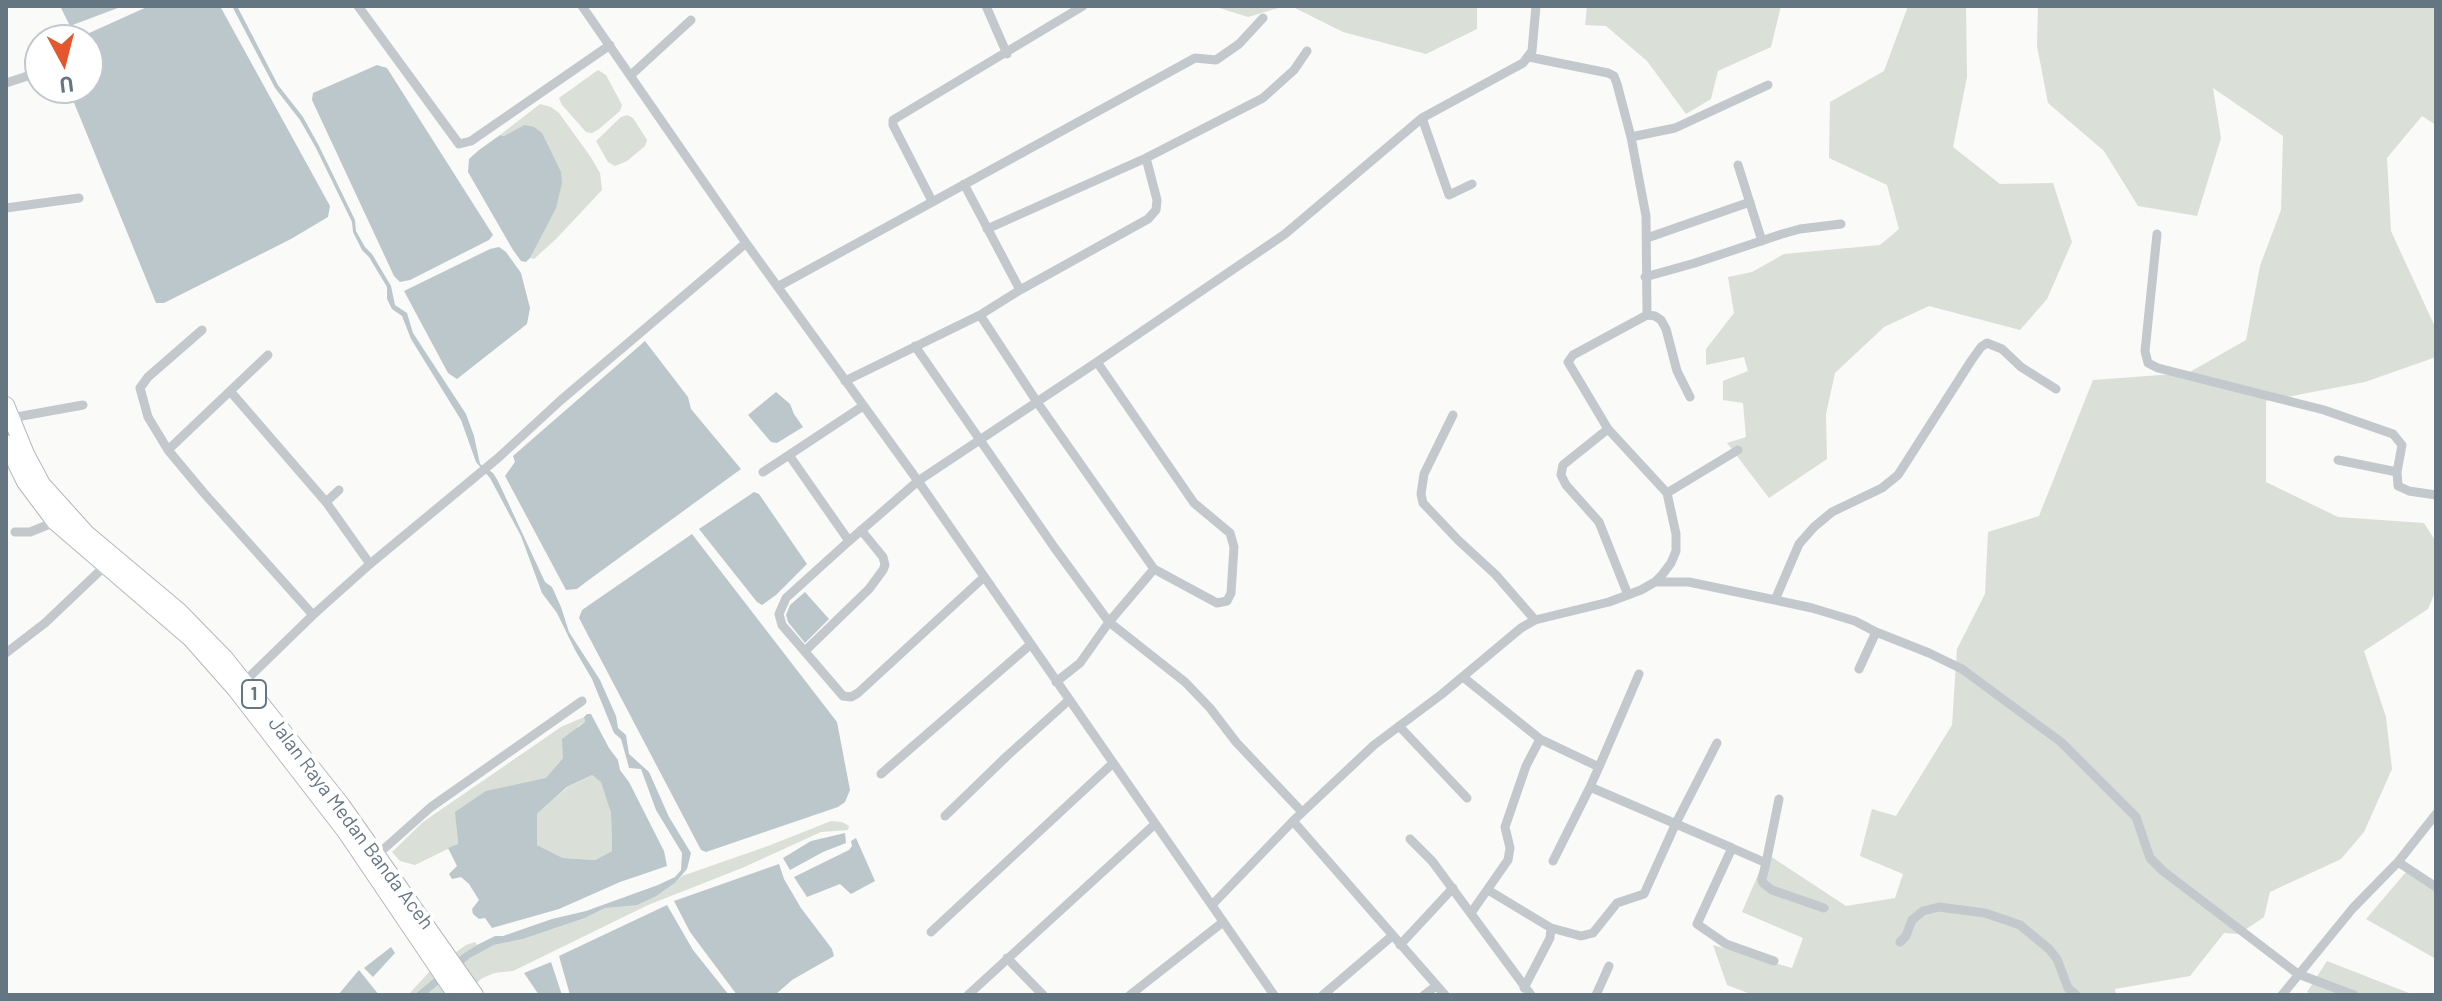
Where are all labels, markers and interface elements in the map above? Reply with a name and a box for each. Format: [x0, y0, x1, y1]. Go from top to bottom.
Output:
north arrow [24, 24, 104, 104]
text: U [58, 72, 75, 100]
road number: 1 [242, 680, 266, 708]
street label: Jalan Raya Medan Banda Aceh [263, 712, 439, 934]

